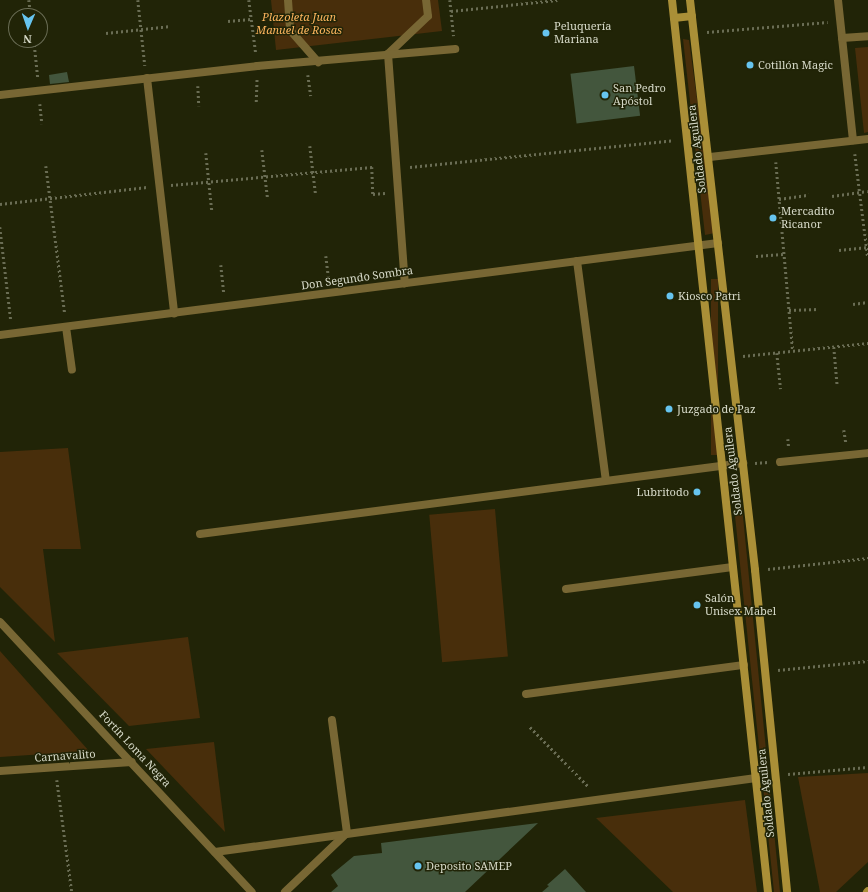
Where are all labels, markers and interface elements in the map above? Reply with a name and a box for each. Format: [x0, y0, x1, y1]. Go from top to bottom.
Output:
north arrow [8, 8, 48, 48]
park label: Plazoleta Juan Manuel de Rosas [256, 11, 342, 37]
place label: Peluquería Mariana [554, 20, 611, 46]
marker: Peluquería Mariana [541, 28, 551, 38]
text: N [23, 32, 32, 47]
place label: Cotillón Magic [758, 58, 833, 72]
marker: Cotillón Magic [745, 60, 755, 70]
place label: San Pedro Apóstol [613, 82, 666, 108]
marker: San Pedro Apóstol [600, 90, 610, 100]
street label: Soldado Aguilera [685, 104, 709, 194]
place label: Mercadito Ricanor [781, 205, 834, 231]
marker: Mercadito Ricanor [768, 213, 778, 223]
street label: Don Segundo Sombra [300, 264, 414, 292]
place label: Kiosco Patri [678, 289, 741, 303]
marker: Kiosco Patri [665, 291, 675, 301]
place label: Juzgado de Paz [677, 402, 756, 416]
marker: Juzgado de Paz [664, 404, 674, 414]
street label: Soldado Aguilera [721, 426, 745, 516]
place label: Lubritodo [636, 485, 689, 499]
marker: Lubritodo [692, 487, 702, 497]
place label: Salón Unisex Mabel [705, 592, 776, 618]
marker: Salón Unisex Mabel [692, 600, 702, 610]
street label: Fortín Loma Negra [96, 708, 174, 790]
street label: Carnavalito [34, 747, 96, 765]
street label: Soldado Aguilera [755, 748, 777, 838]
place label: Deposito SAMEP [426, 859, 512, 873]
marker: Deposito SAMEP [413, 861, 423, 871]

